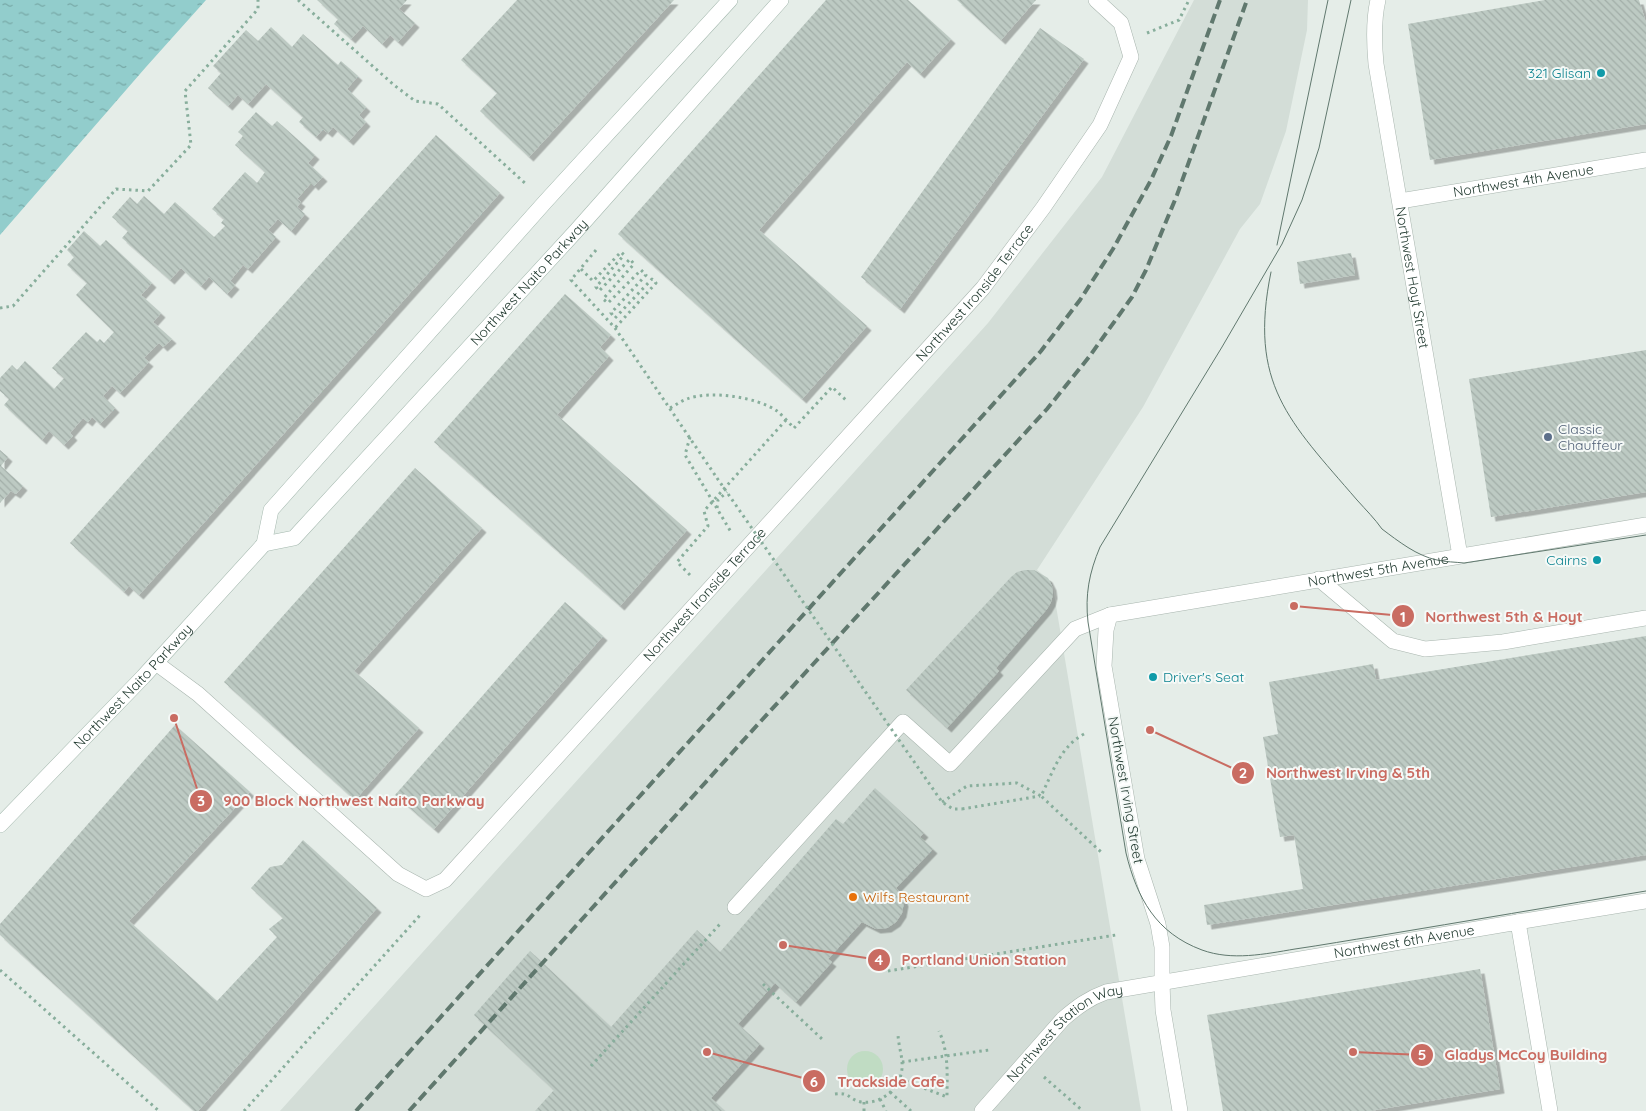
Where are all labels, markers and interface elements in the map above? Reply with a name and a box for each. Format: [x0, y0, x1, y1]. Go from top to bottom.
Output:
place label: 321 Glisan [1528, 64, 1591, 82]
marker: 321 Glisan [1595, 67, 1607, 79]
street label: Northwest 4th Avenue [1452, 160, 1595, 201]
street label: Northwest Hoyt Street [1391, 205, 1433, 350]
street label: Northwest Naito Parkway [466, 215, 592, 349]
street label: Northwest Ironside Terrace [912, 220, 1037, 365]
place label: Classic Chauffeur [1558, 420, 1623, 454]
marker: Classic Chauffeur [1542, 431, 1554, 443]
street label: Northwest Ironside Terrace [639, 524, 770, 665]
street label: Northwest 5th Avenue [1306, 549, 1450, 591]
place label: Cairns [1546, 551, 1587, 569]
marker: Cairns [1591, 554, 1603, 566]
callout: Northwest 5th & Hoyt [1390, 601, 1593, 631]
text: 1 [1400, 607, 1406, 626]
text: Northwest 5th & Hoyt [1425, 607, 1583, 626]
street label: Northwest Naito Parkway [69, 620, 196, 753]
place label: Driver's Seat [1163, 668, 1244, 686]
marker: Driver's Seat [1147, 671, 1159, 683]
street label: Northwest Irving Street [1104, 715, 1148, 865]
callout: Northwest Irving & 5th [1231, 758, 1440, 788]
text: 2 [1239, 763, 1247, 782]
text: Northwest Irving & 5th [1266, 763, 1430, 782]
callout: 900 Block Northwest Naito Parkway [189, 786, 495, 816]
text: 3 [197, 791, 205, 810]
text: 900 Block Northwest Naito Parkway [223, 791, 485, 810]
place label: Wilfs Restaurant [863, 888, 970, 906]
marker: Wilfs Restaurant [847, 891, 859, 903]
street label: Northwest 6th Avenue [1332, 921, 1476, 962]
callout: Portland Union Station [866, 945, 1076, 975]
text: 4 [875, 950, 884, 969]
text: Portland Union Station [902, 950, 1066, 969]
street label: Northwest Station Way [1003, 980, 1124, 1086]
callout: Gladys McCoy Building [1409, 1040, 1617, 1070]
text: 5 [1418, 1045, 1426, 1064]
text: Gladys McCoy Building [1445, 1045, 1607, 1064]
callout: Trackside Cafe [802, 1066, 954, 1096]
text: 6 [810, 1072, 818, 1091]
text: Trackside Cafe [837, 1072, 945, 1091]

